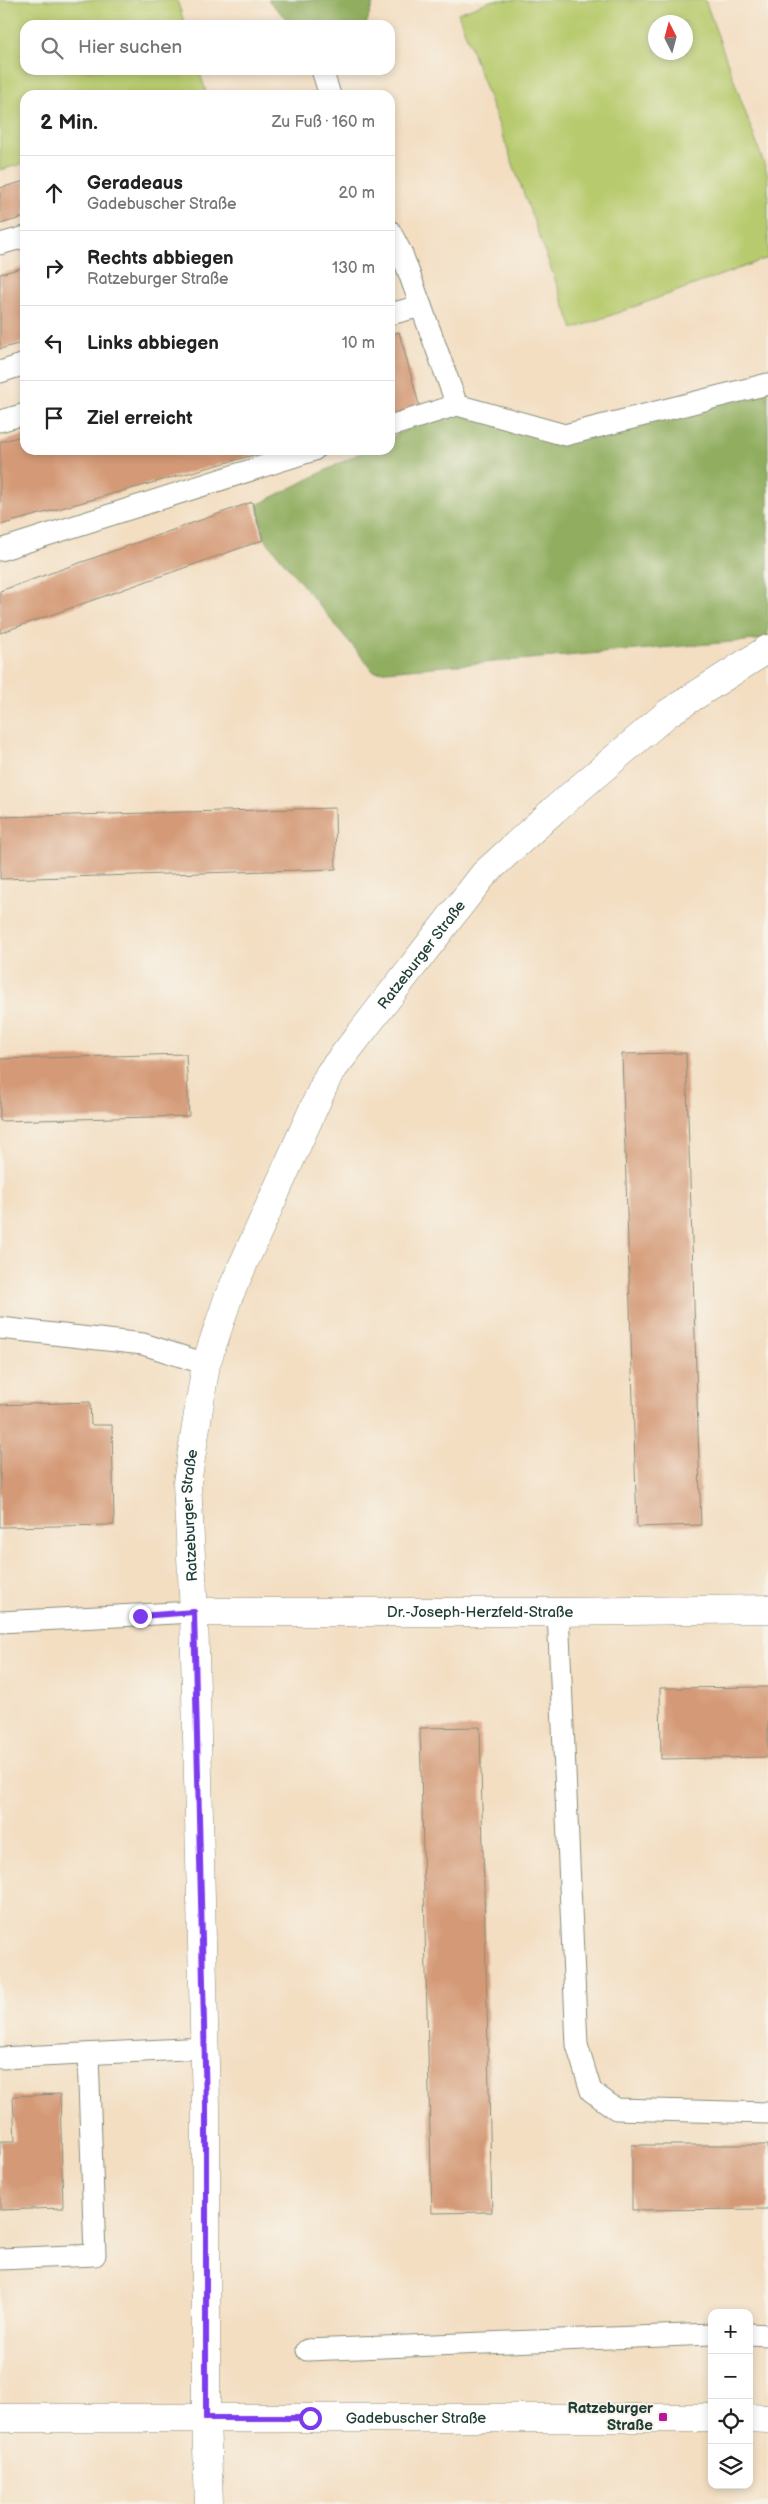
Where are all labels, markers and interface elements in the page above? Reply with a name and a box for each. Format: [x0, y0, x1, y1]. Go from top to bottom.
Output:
north arrow [648, 15, 693, 60]
search box [20, 20, 395, 75]
icon: search [38, 34, 66, 62]
text: Hier suchen [78, 36, 182, 59]
text: 2 Min. [40, 110, 98, 135]
text: Zu Fuß · 160 m [272, 113, 375, 132]
text: Geradeaus [87, 172, 183, 195]
icon: ahead [40, 179, 68, 207]
text: 20 m [339, 184, 375, 203]
text: Gadebuscher Straße [87, 195, 237, 214]
text: Rechts abbiegen [87, 247, 234, 270]
icon: right [40, 254, 68, 282]
text: 130 m [332, 259, 375, 278]
text: Ratzeburger Straße [87, 270, 229, 289]
icon: left [40, 329, 68, 357]
text: Links abbiegen [87, 332, 219, 355]
text: 10 m [342, 334, 375, 353]
icon: arrive [40, 404, 68, 432]
text: Ziel erreicht [87, 407, 193, 430]
street label: Ratzeburger Straße [373, 896, 470, 1013]
street label: Ratzeburger Straße [177, 1448, 202, 1582]
street label: Dr.-Joseph-Herzfeld-Straße [387, 1602, 573, 1622]
route end [129, 1605, 152, 1628]
map controls [708, 2309, 753, 2489]
button: + [708, 2309, 753, 2354]
button: − [708, 2354, 753, 2399]
place label: Ratzeburger Straße [567, 2399, 654, 2435]
button: locate [708, 2399, 753, 2444]
route start [299, 2407, 322, 2430]
street label: Gadebuscher Straße [346, 2409, 486, 2428]
marker: Ratzeburger Straße [657, 2411, 669, 2423]
button: layers [708, 2444, 753, 2489]

